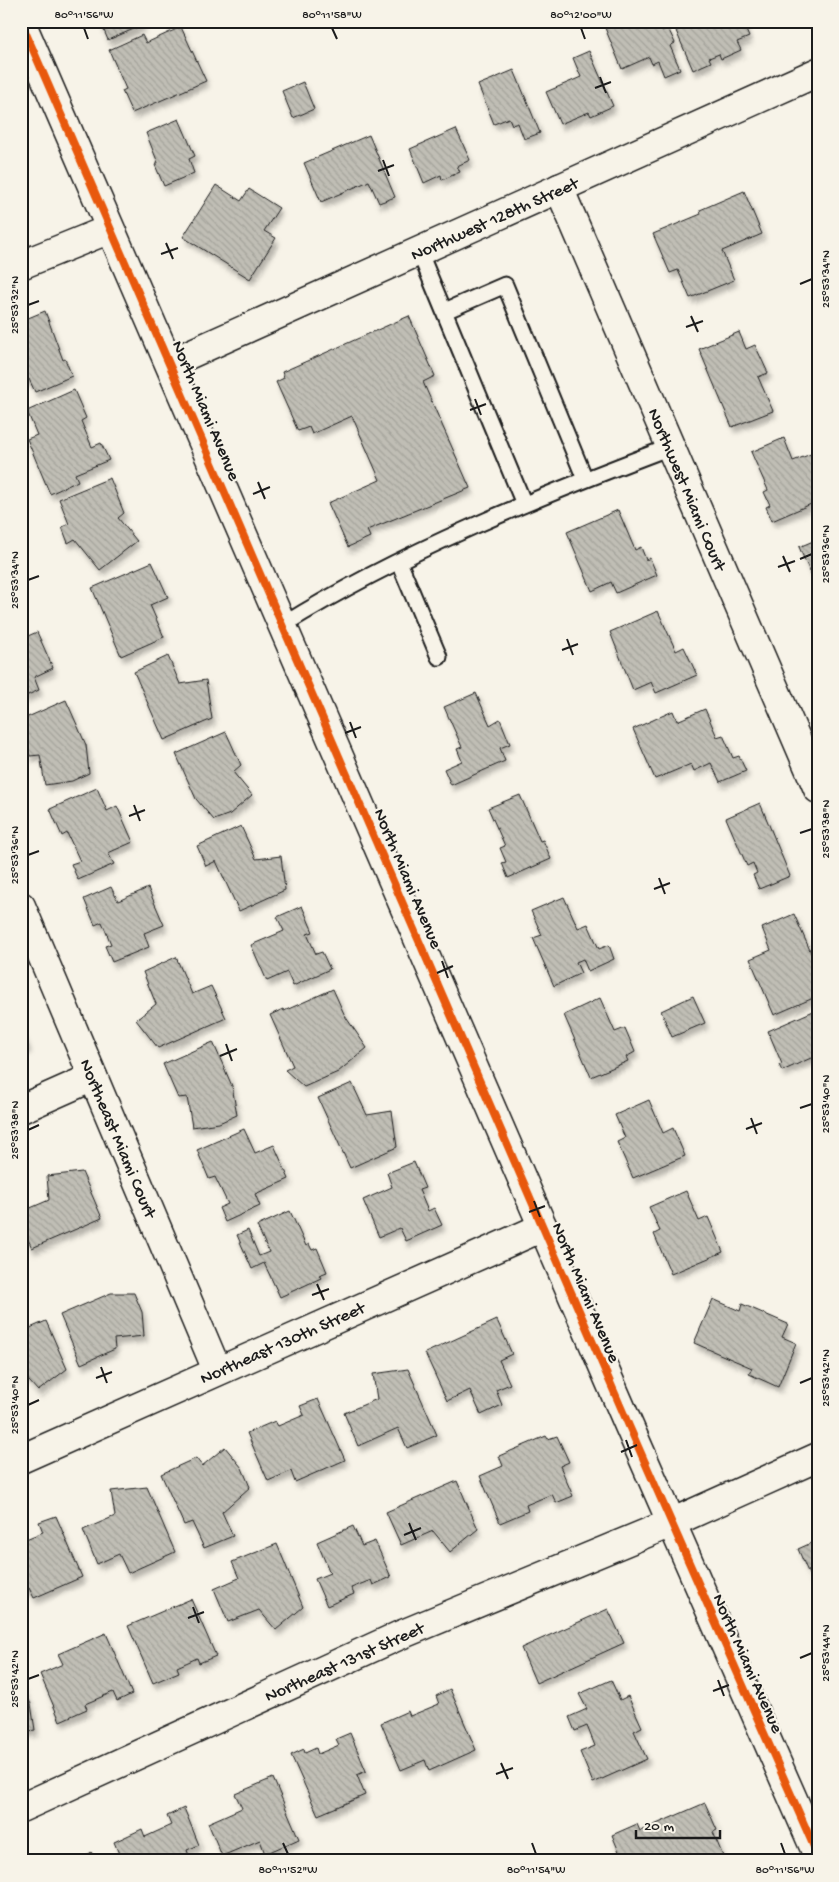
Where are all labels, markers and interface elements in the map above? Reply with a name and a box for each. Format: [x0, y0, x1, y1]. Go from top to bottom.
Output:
text: 80°11'56"W [54, 9, 114, 23]
text: 80°11'58"W [302, 9, 362, 23]
text: 80°12'00"W [550, 9, 612, 23]
street label: Northwest 128th Street [408, 173, 584, 267]
text: 25°53'34"N [820, 250, 834, 308]
text: 25°53'32"N [9, 276, 23, 334]
street label: North Miami Avenue [166, 338, 244, 485]
street label: Northwest Miami Court [642, 406, 730, 576]
text: 25°53'36"N [820, 525, 834, 583]
text: 25°53'34"N [9, 551, 23, 609]
text: 25°53'38"N [820, 799, 834, 858]
street label: North Miami Avenue [368, 806, 446, 953]
text: 25°53'36"N [9, 826, 23, 884]
street label: Northeast Miami Court [74, 1056, 160, 1223]
text: 25°53'40"N [820, 1075, 834, 1133]
text: 25°53'38"N [9, 1100, 23, 1159]
street label: North Miami Avenue [546, 1220, 624, 1367]
street label: Northeast 130th Street [197, 1298, 370, 1390]
text: 25°53'42"N [820, 1349, 834, 1407]
text: 25°53'40"N [9, 1376, 23, 1434]
street label: North Miami Avenue [707, 1591, 787, 1738]
street label: Northeast 131st Street [262, 1618, 429, 1708]
text: 25°53'44"N [820, 1624, 834, 1682]
text: 25°53'42"N [9, 1650, 23, 1708]
scale bar [636, 1807, 720, 1839]
text: 20 m [644, 1818, 674, 1836]
text: 80°11'52"W [259, 1864, 317, 1878]
text: 80°11'54"W [507, 1864, 565, 1878]
text: 80°11'56"W [755, 1864, 815, 1878]

